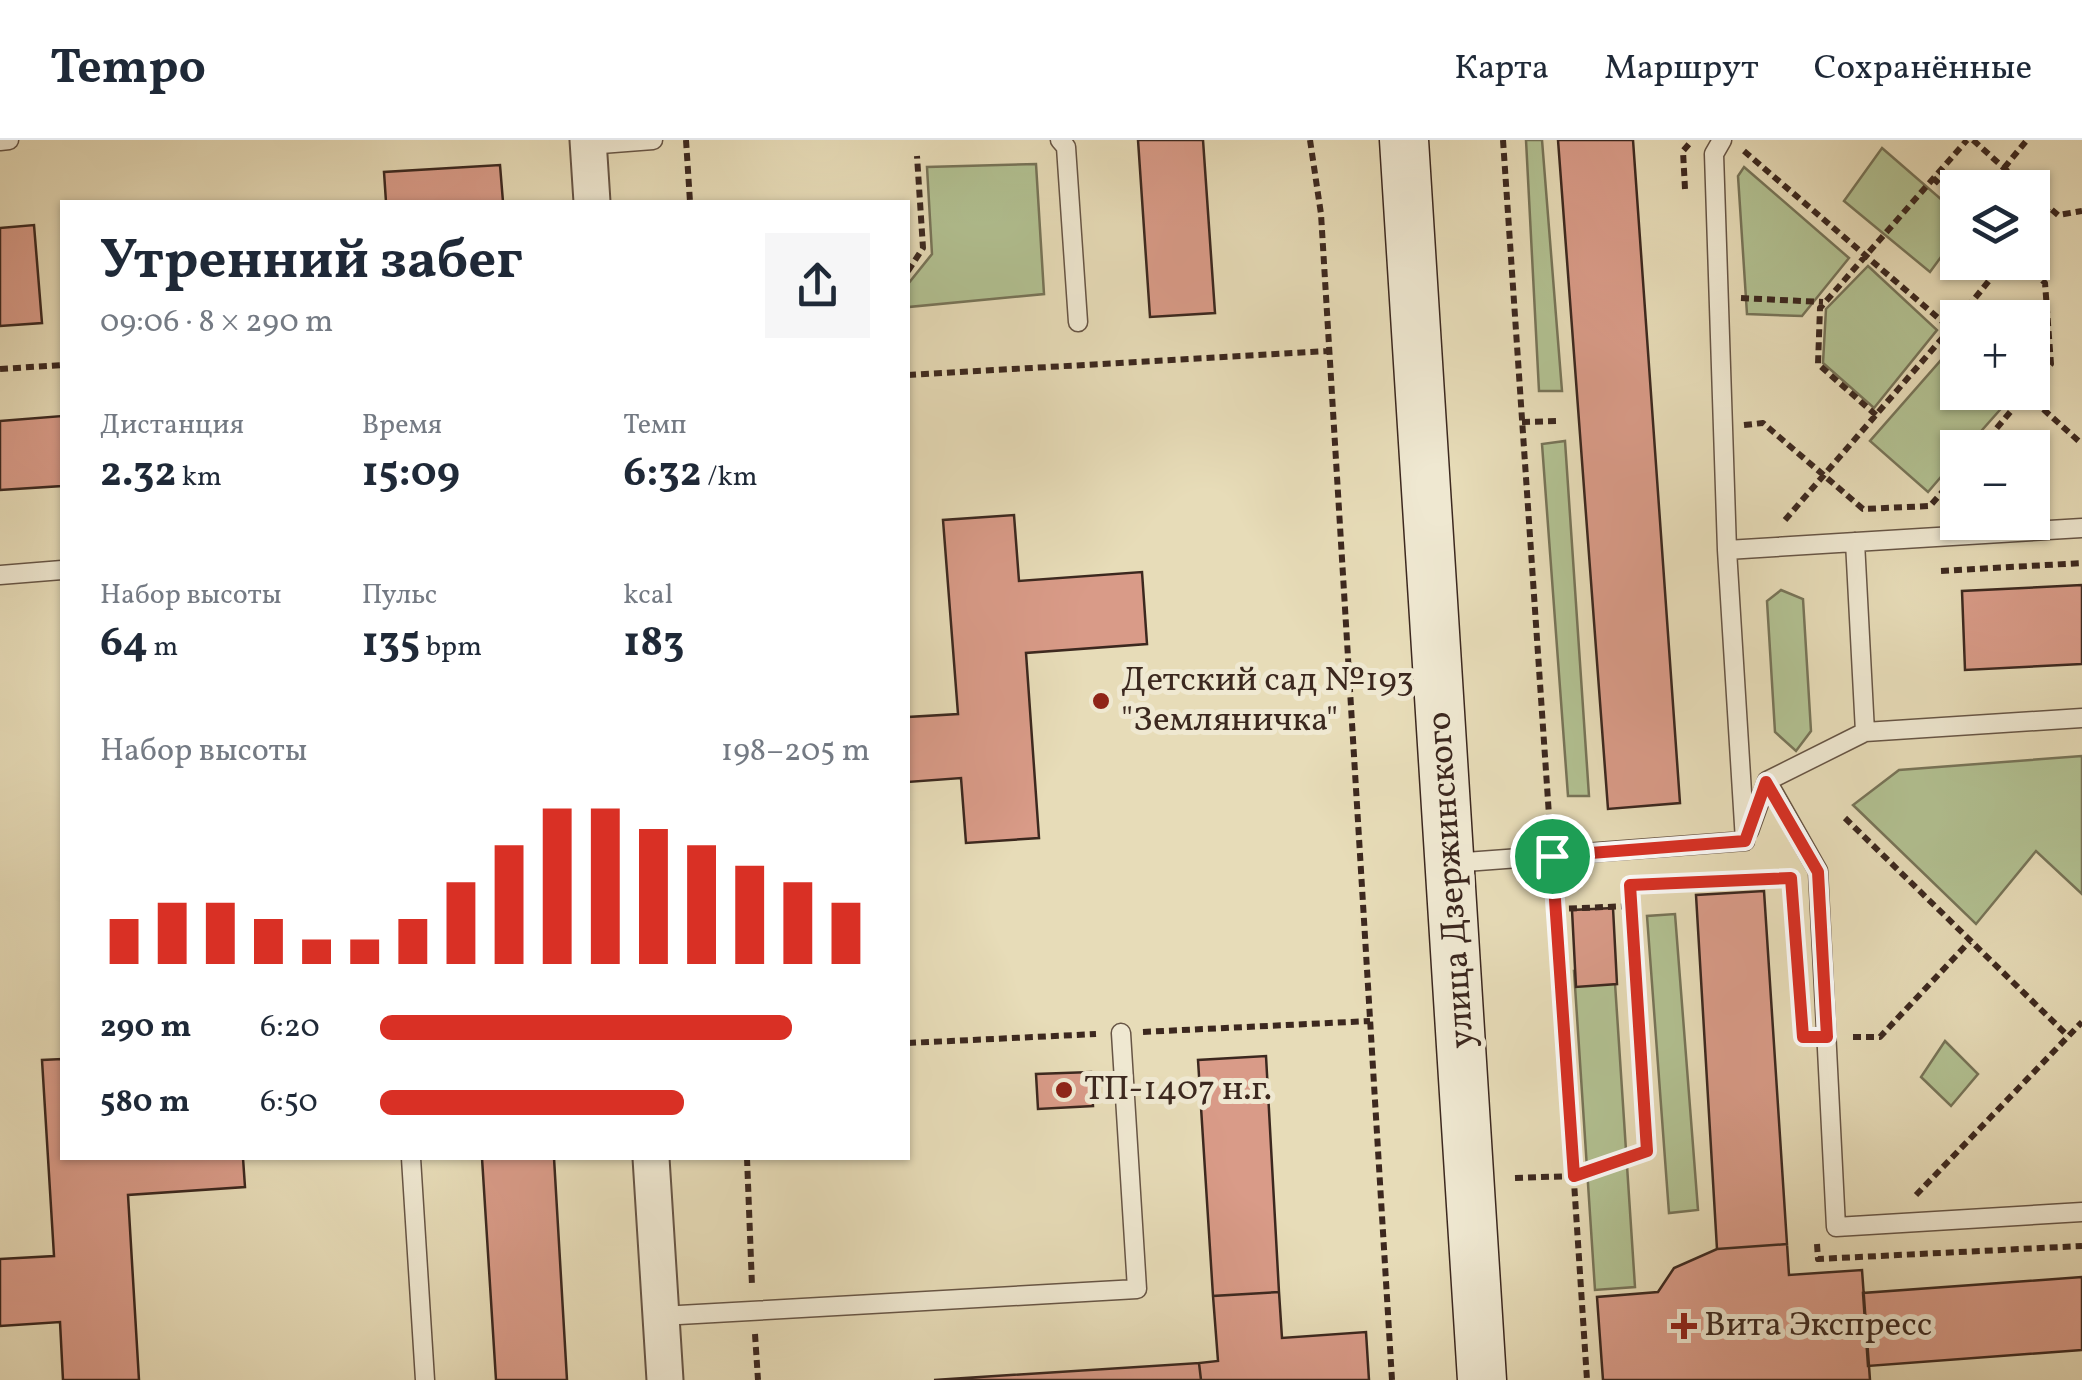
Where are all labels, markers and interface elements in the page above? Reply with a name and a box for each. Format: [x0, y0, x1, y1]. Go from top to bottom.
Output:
text: Tempo [50, 36, 206, 103]
text: Карта [1454, 45, 1549, 93]
text: Маршрут [1604, 45, 1759, 93]
text: Сохранённые [1814, 45, 2032, 93]
map controls [1940, 170, 2050, 540]
button: layers [1940, 170, 2050, 280]
text: Утренний забег [100, 225, 523, 301]
button: share [765, 233, 870, 338]
button: + [1940, 300, 2050, 410]
text: 09:06 · 8 × 290 m [100, 301, 333, 345]
text: Дистанция [100, 406, 244, 445]
text: Время [362, 406, 442, 445]
text: Темп [623, 406, 687, 445]
button: − [1940, 430, 2050, 540]
text: 2.32 [100, 445, 176, 504]
text: 15:09 [362, 445, 460, 504]
text: 6:32 [623, 445, 702, 504]
text: km [176, 458, 222, 497]
text: /km [702, 458, 757, 497]
text: Набор высоты [100, 576, 281, 615]
text: Пульс [362, 576, 437, 615]
text: kcal [623, 576, 673, 615]
text: 64 [100, 615, 148, 674]
text: 135 [362, 615, 420, 674]
text: 183 [623, 615, 685, 674]
text: m [148, 628, 178, 667]
text: bpm [420, 628, 482, 667]
place label: Детский сад №193 "Земляничка" [1121, 657, 1414, 745]
marker: Детский сад №193 "Земляничка" [1090, 690, 1112, 712]
street label: улица Дзержинского [1416, 710, 1488, 1050]
text: Набор высоты [100, 730, 307, 774]
text: 198–205 m [721, 730, 870, 774]
pin [1510, 814, 1595, 899]
icon: arrive [1525, 829, 1580, 884]
text: 290 m [100, 1006, 192, 1050]
text: 6:20 [260, 1006, 320, 1050]
place label: ТП-1407 н.г. [1084, 1066, 1272, 1114]
marker: ТП-1407 н.г. [1053, 1079, 1075, 1101]
text: 580 m [100, 1081, 190, 1125]
text: 6:50 [260, 1081, 318, 1125]
place label: Вита Экспресс [1704, 1302, 1932, 1350]
marker: Вита Экспресс [1673, 1315, 1695, 1337]

